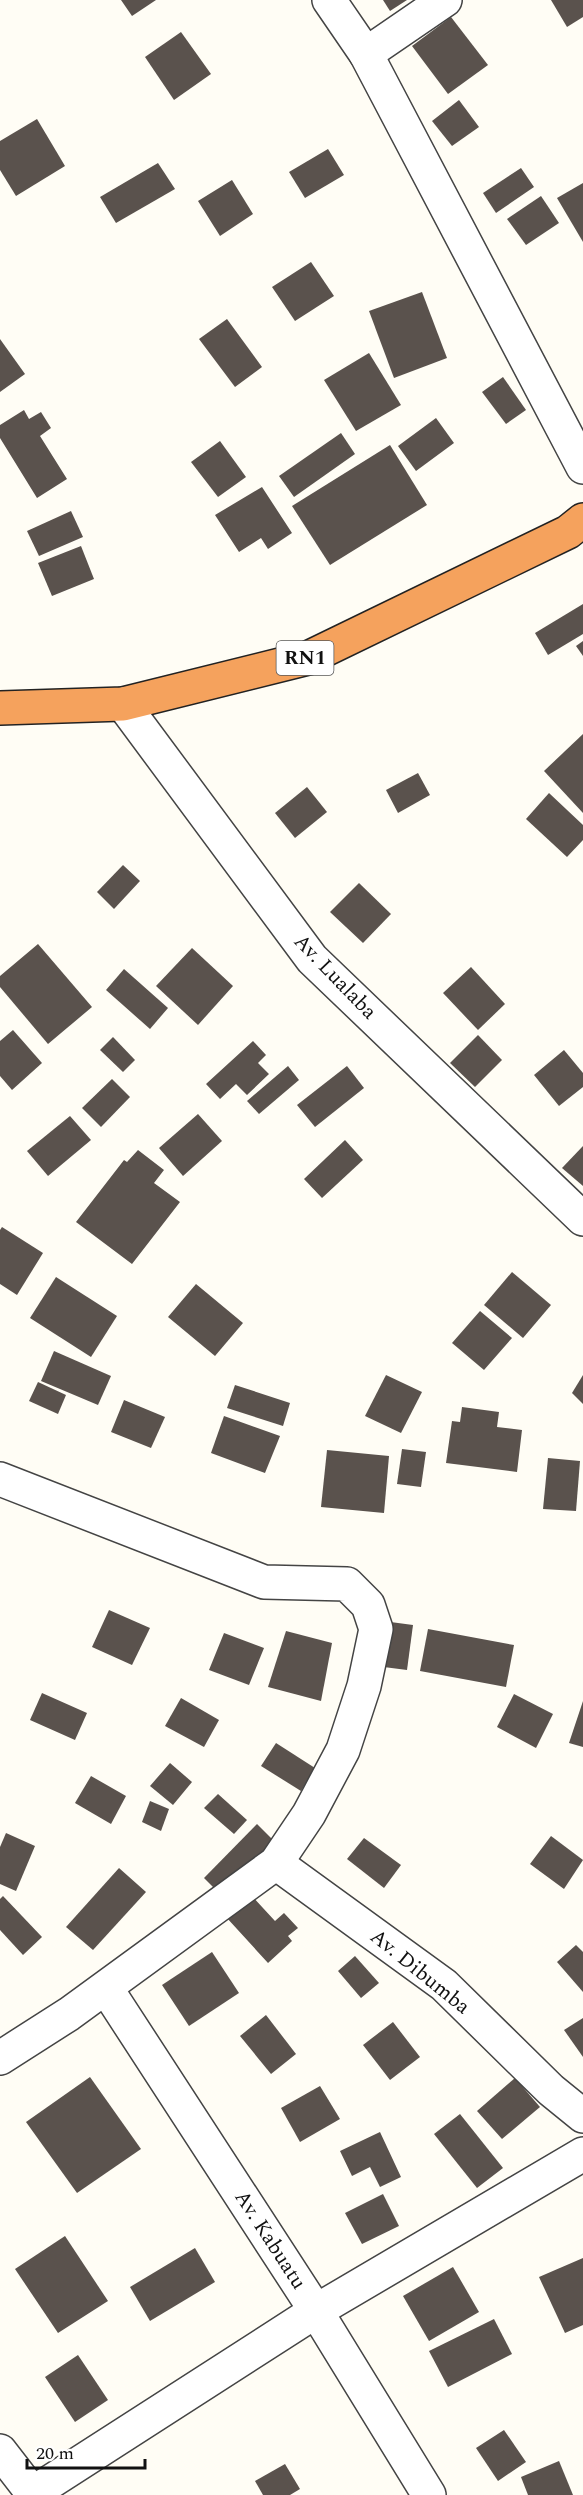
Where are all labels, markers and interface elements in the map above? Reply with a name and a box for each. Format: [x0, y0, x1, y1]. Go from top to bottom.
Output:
road number: RN1 [276, 641, 334, 675]
street label: Av. Lualaba [286, 927, 385, 1028]
street label: Av. Dibumba [363, 1921, 478, 2023]
street label: Av. Kabuatu [226, 2184, 314, 2296]
scale bar [27, 2432, 146, 2470]
text: 20 m [36, 2440, 74, 2467]

